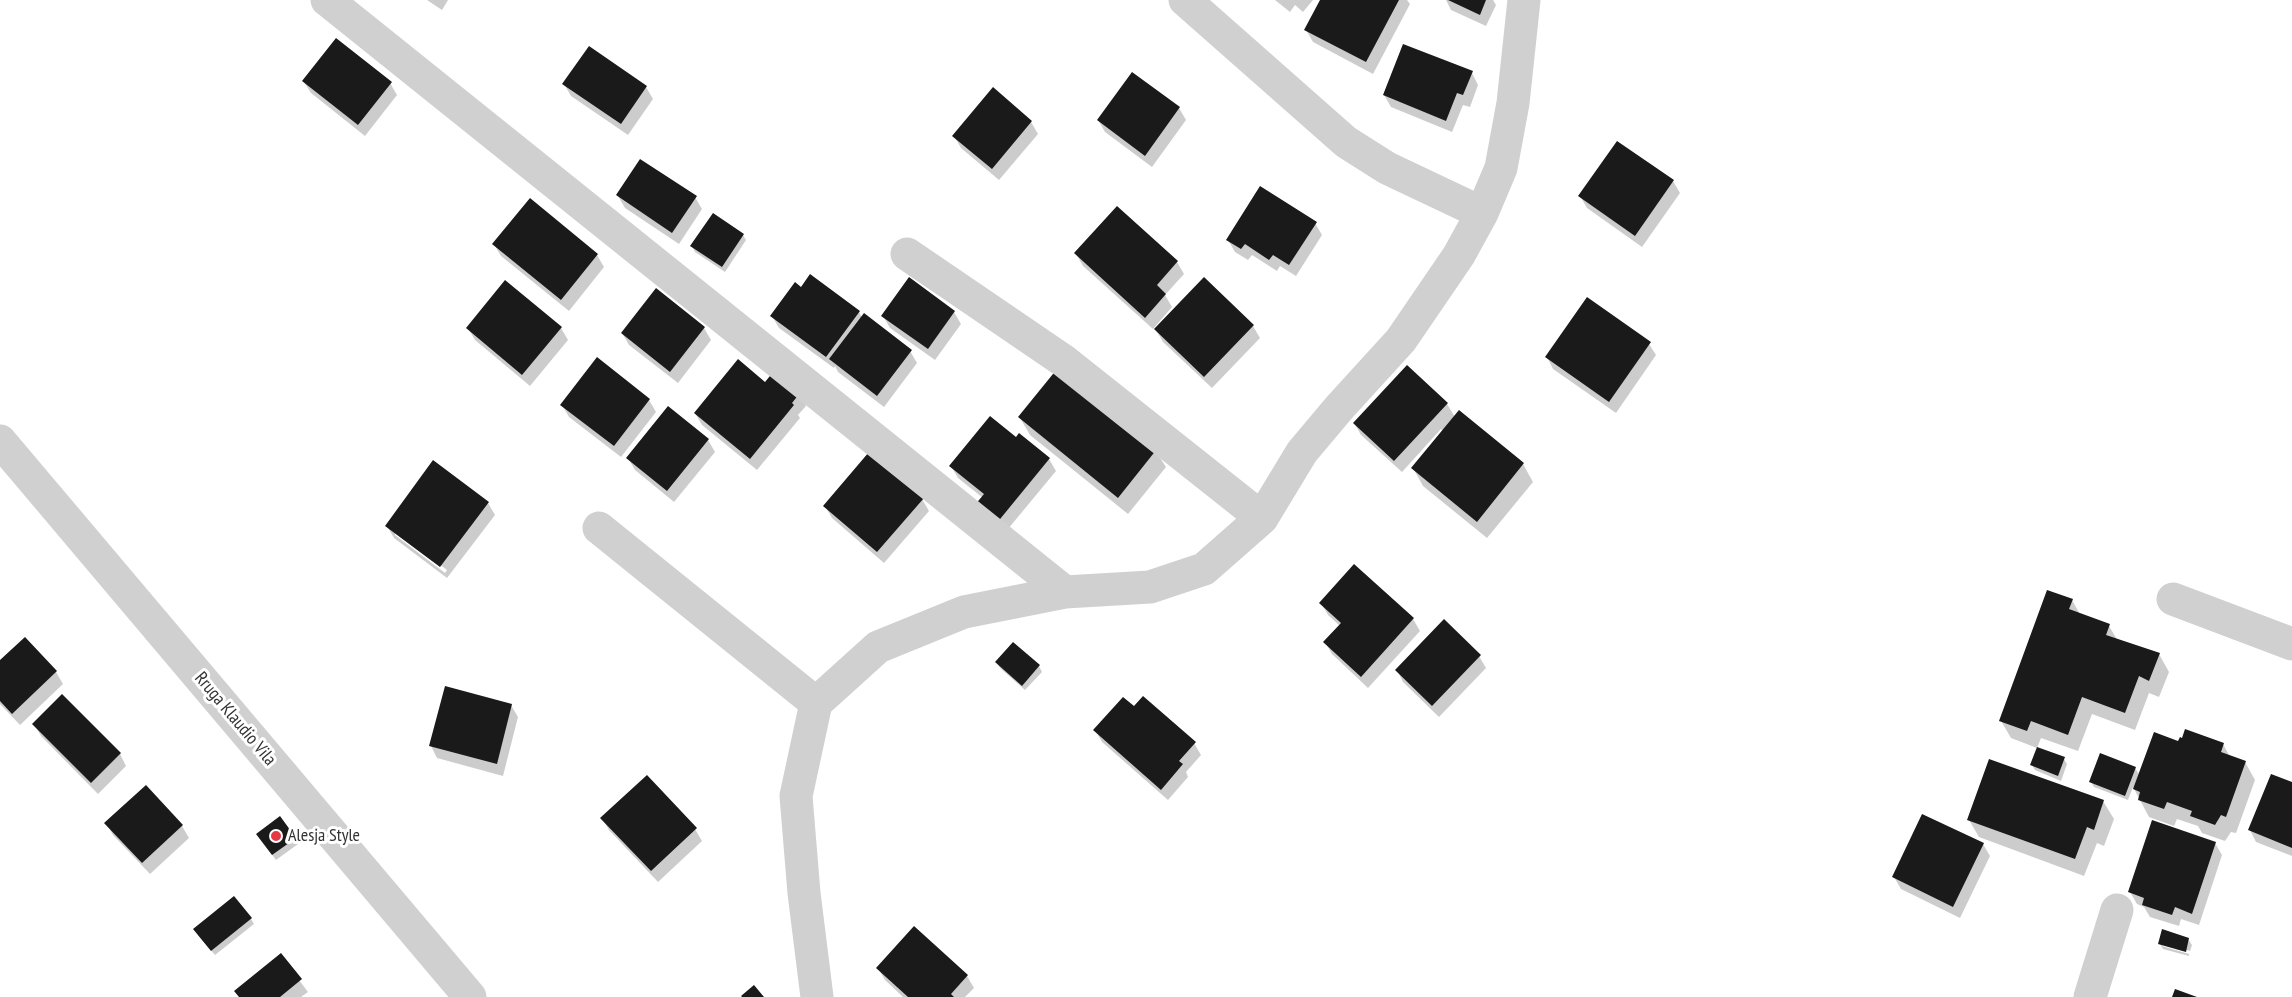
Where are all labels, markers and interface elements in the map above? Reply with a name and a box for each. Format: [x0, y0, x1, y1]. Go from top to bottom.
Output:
street label: Rruga Klaudio Vila [190, 668, 280, 770]
place label: Alesja Style [288, 825, 360, 847]
marker: Alesja Style [269, 829, 283, 843]

